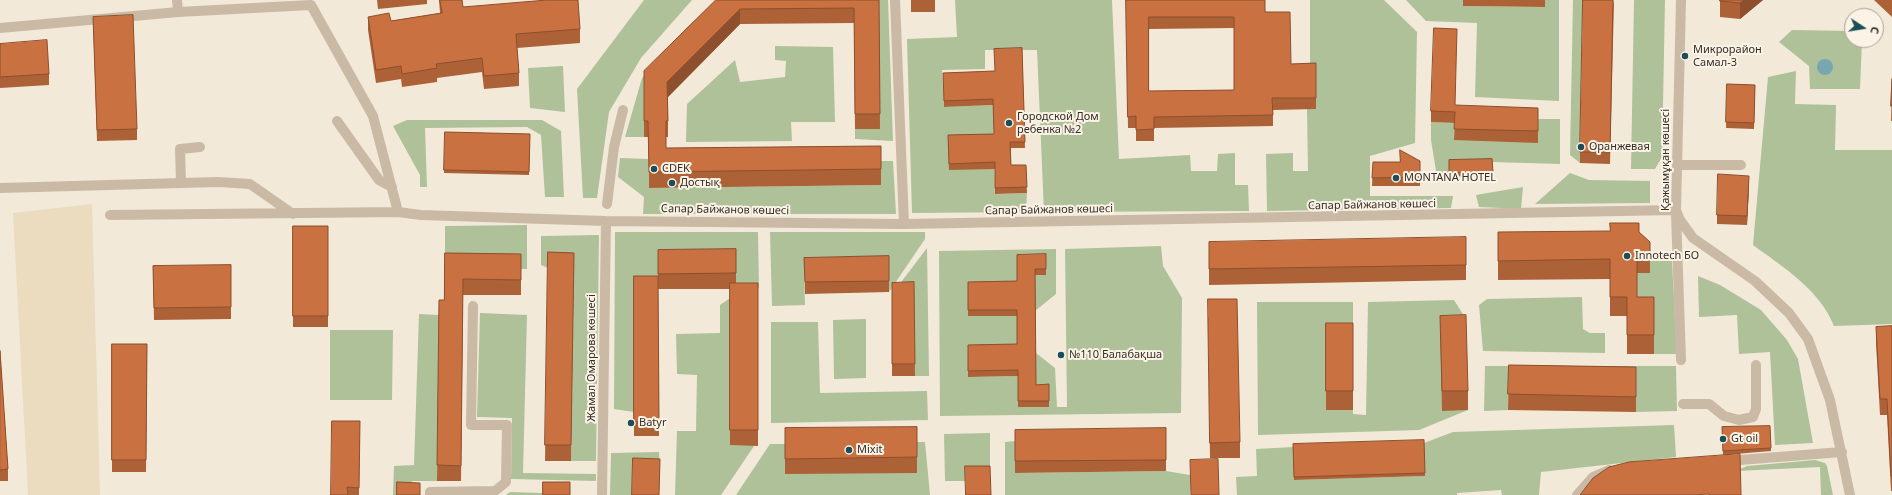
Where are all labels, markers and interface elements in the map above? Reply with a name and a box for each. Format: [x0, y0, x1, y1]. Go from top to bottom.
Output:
north arrow [1844, 8, 1884, 48]
text: С [1867, 25, 1883, 35]
place label: Микрорайон Самал-3 [1693, 43, 1762, 69]
marker: Микрорайон Самал-3 [1680, 51, 1690, 61]
street label: Қажымұқан көшесі [1659, 109, 1673, 211]
place label: Городской Дом ребенка №2 [1017, 110, 1099, 136]
marker: Городской Дом ребенка №2 [1004, 118, 1014, 128]
place label: Оранжевая [1589, 140, 1650, 154]
marker: Оранжевая [1576, 142, 1586, 152]
place label: CDEK [662, 162, 690, 176]
marker: CDEK [649, 164, 659, 174]
place label: MONTANA HOTEL [1404, 171, 1496, 185]
marker: MONTANA HOTEL [1391, 173, 1401, 183]
place label: Достық [680, 176, 720, 190]
marker: Достық [667, 178, 677, 188]
street label: Сапар Байжанов көшесі [1308, 197, 1436, 213]
street label: Сапар Байжанов көшесі [661, 202, 789, 218]
street label: Сапар Байжанов көшесі [985, 202, 1113, 218]
place label: Innotech БО [1635, 249, 1699, 263]
marker: Innotech БО [1622, 251, 1632, 261]
street label: Жамал Омарова көшесі [585, 294, 599, 422]
place label: №110 Балабақша [1069, 348, 1162, 362]
marker: №110 Балабақша [1056, 350, 1066, 360]
place label: Batyr [639, 416, 666, 430]
marker: Batyr [626, 418, 636, 428]
place label: Gt oil [1731, 432, 1758, 446]
marker: Gt oil [1718, 434, 1728, 444]
place label: Mixit [857, 443, 882, 457]
marker: Mixit [844, 445, 854, 455]

